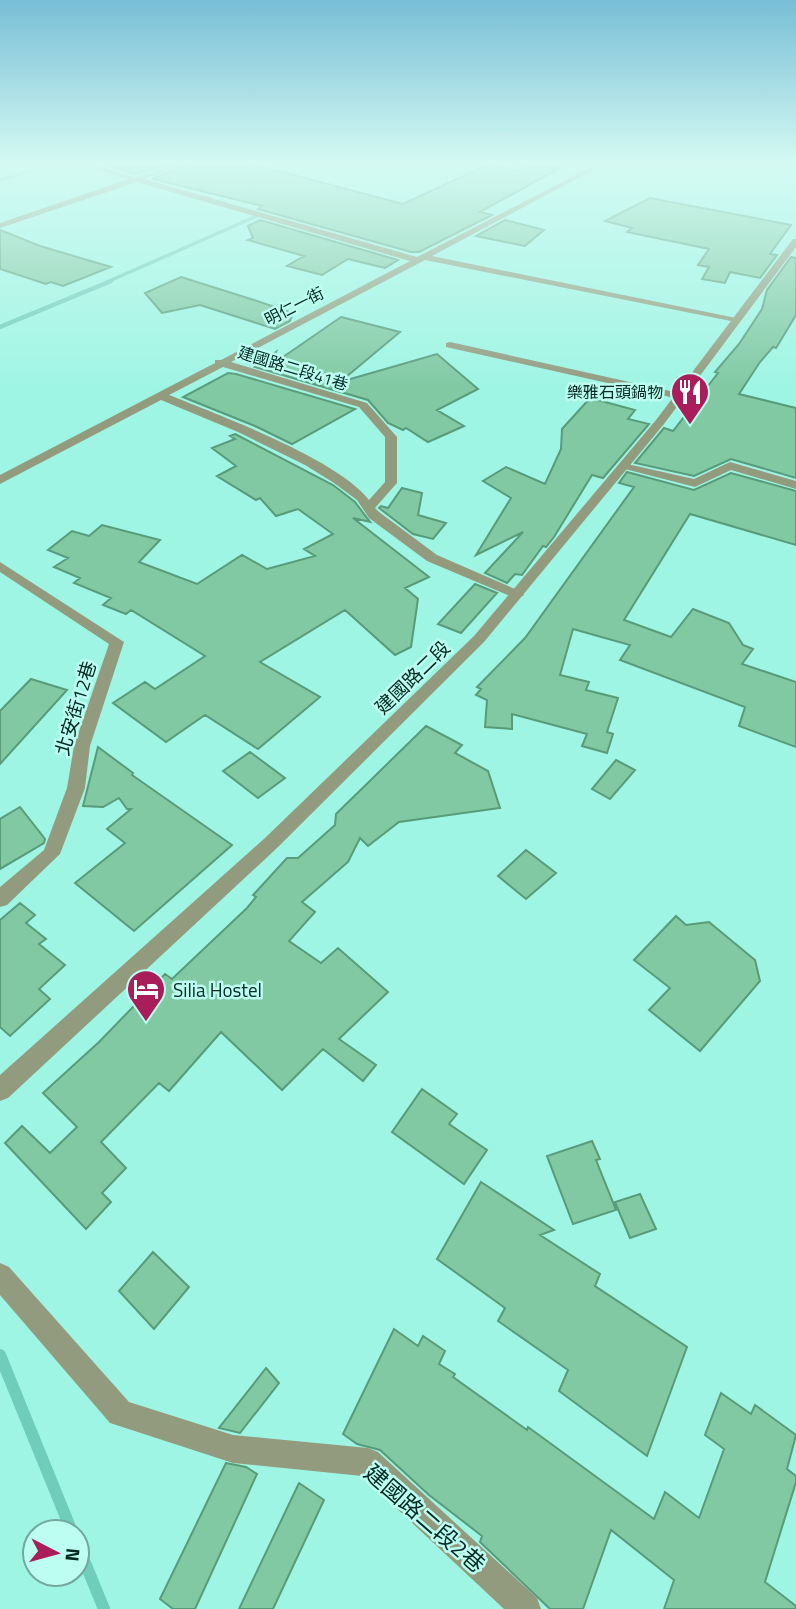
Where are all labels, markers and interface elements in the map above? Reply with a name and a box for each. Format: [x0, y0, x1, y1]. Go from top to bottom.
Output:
street label: 明仁一街 [260, 281, 328, 331]
street label: 建國路二段41巷 [235, 340, 351, 396]
restaurant icon: 樂雅石頭鍋物 [669, 371, 711, 426]
place label: 樂雅石頭鍋物 [567, 380, 663, 404]
street label: 建國路二段 [368, 634, 456, 720]
street label: 北安街12巷 [47, 657, 103, 759]
hotel icon: Silia Hostel [125, 968, 167, 1023]
place label: Silia Hostel [173, 975, 262, 1004]
street label: 建國路二段2巷 [357, 1455, 493, 1581]
north arrow [21, 1518, 91, 1588]
text: N [58, 1547, 89, 1563]

